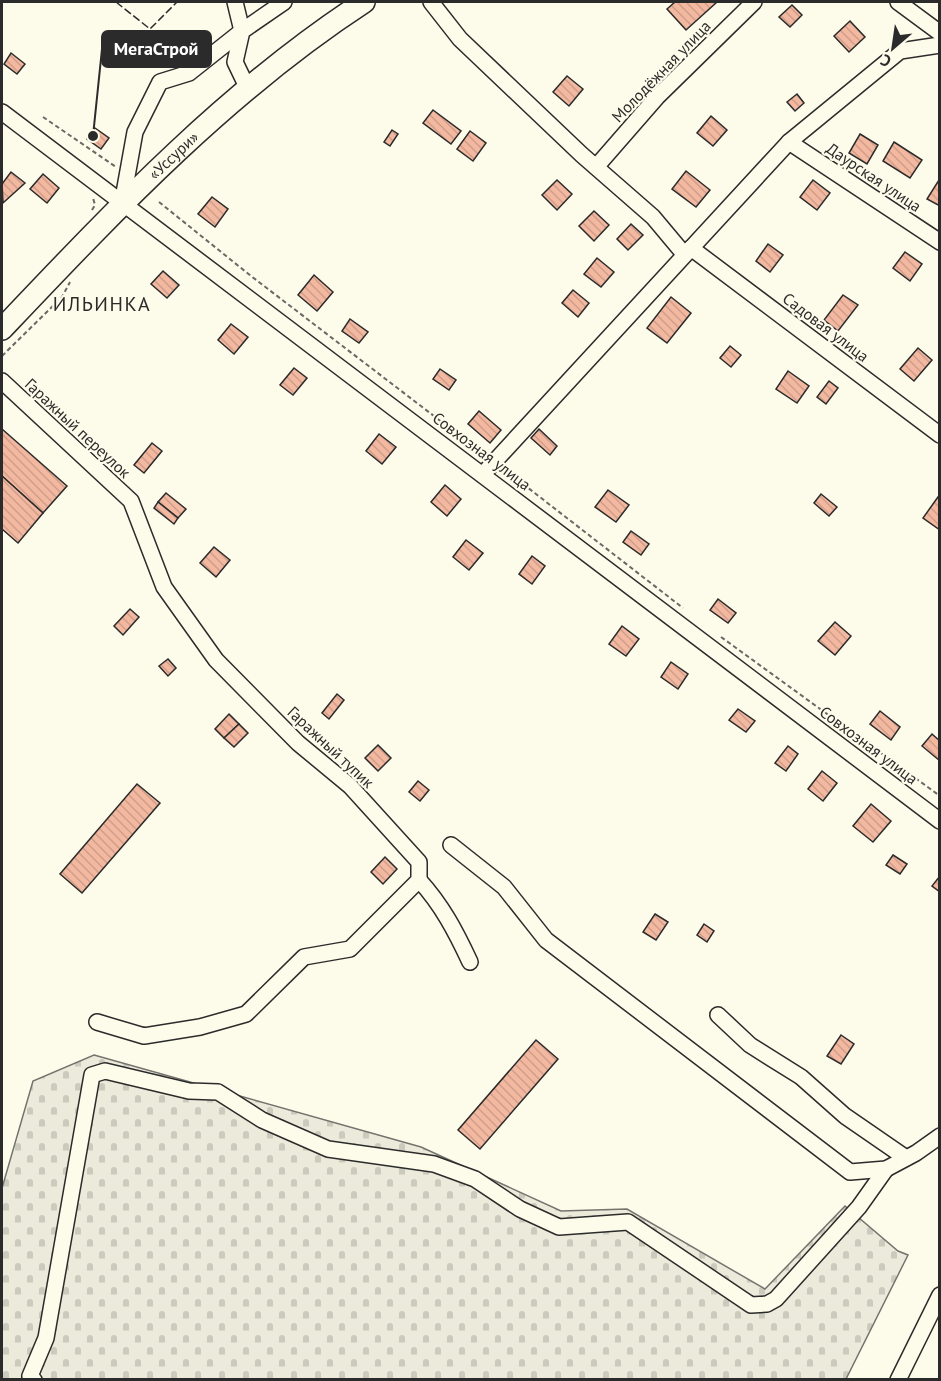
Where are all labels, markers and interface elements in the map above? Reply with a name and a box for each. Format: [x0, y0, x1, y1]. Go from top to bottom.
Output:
street label: Молодёжная улица [607, 16, 715, 126]
north arrow [863, 18, 923, 78]
callout: МегаСтрой [102, 31, 211, 67]
text: МегаСтрой [114, 37, 198, 60]
text: С [877, 50, 894, 72]
street label: «Уссури» [144, 126, 203, 184]
street label: Даурская улица [823, 138, 925, 216]
street label: Садовая улица [779, 288, 873, 366]
district label: ИЛЬИНКА [53, 291, 151, 317]
street label: Гаражный переулок [21, 374, 135, 482]
street label: Совхозная улица [429, 408, 535, 494]
street label: Гаражный тупик [284, 702, 379, 792]
street label: Совхозная улица [816, 702, 922, 788]

